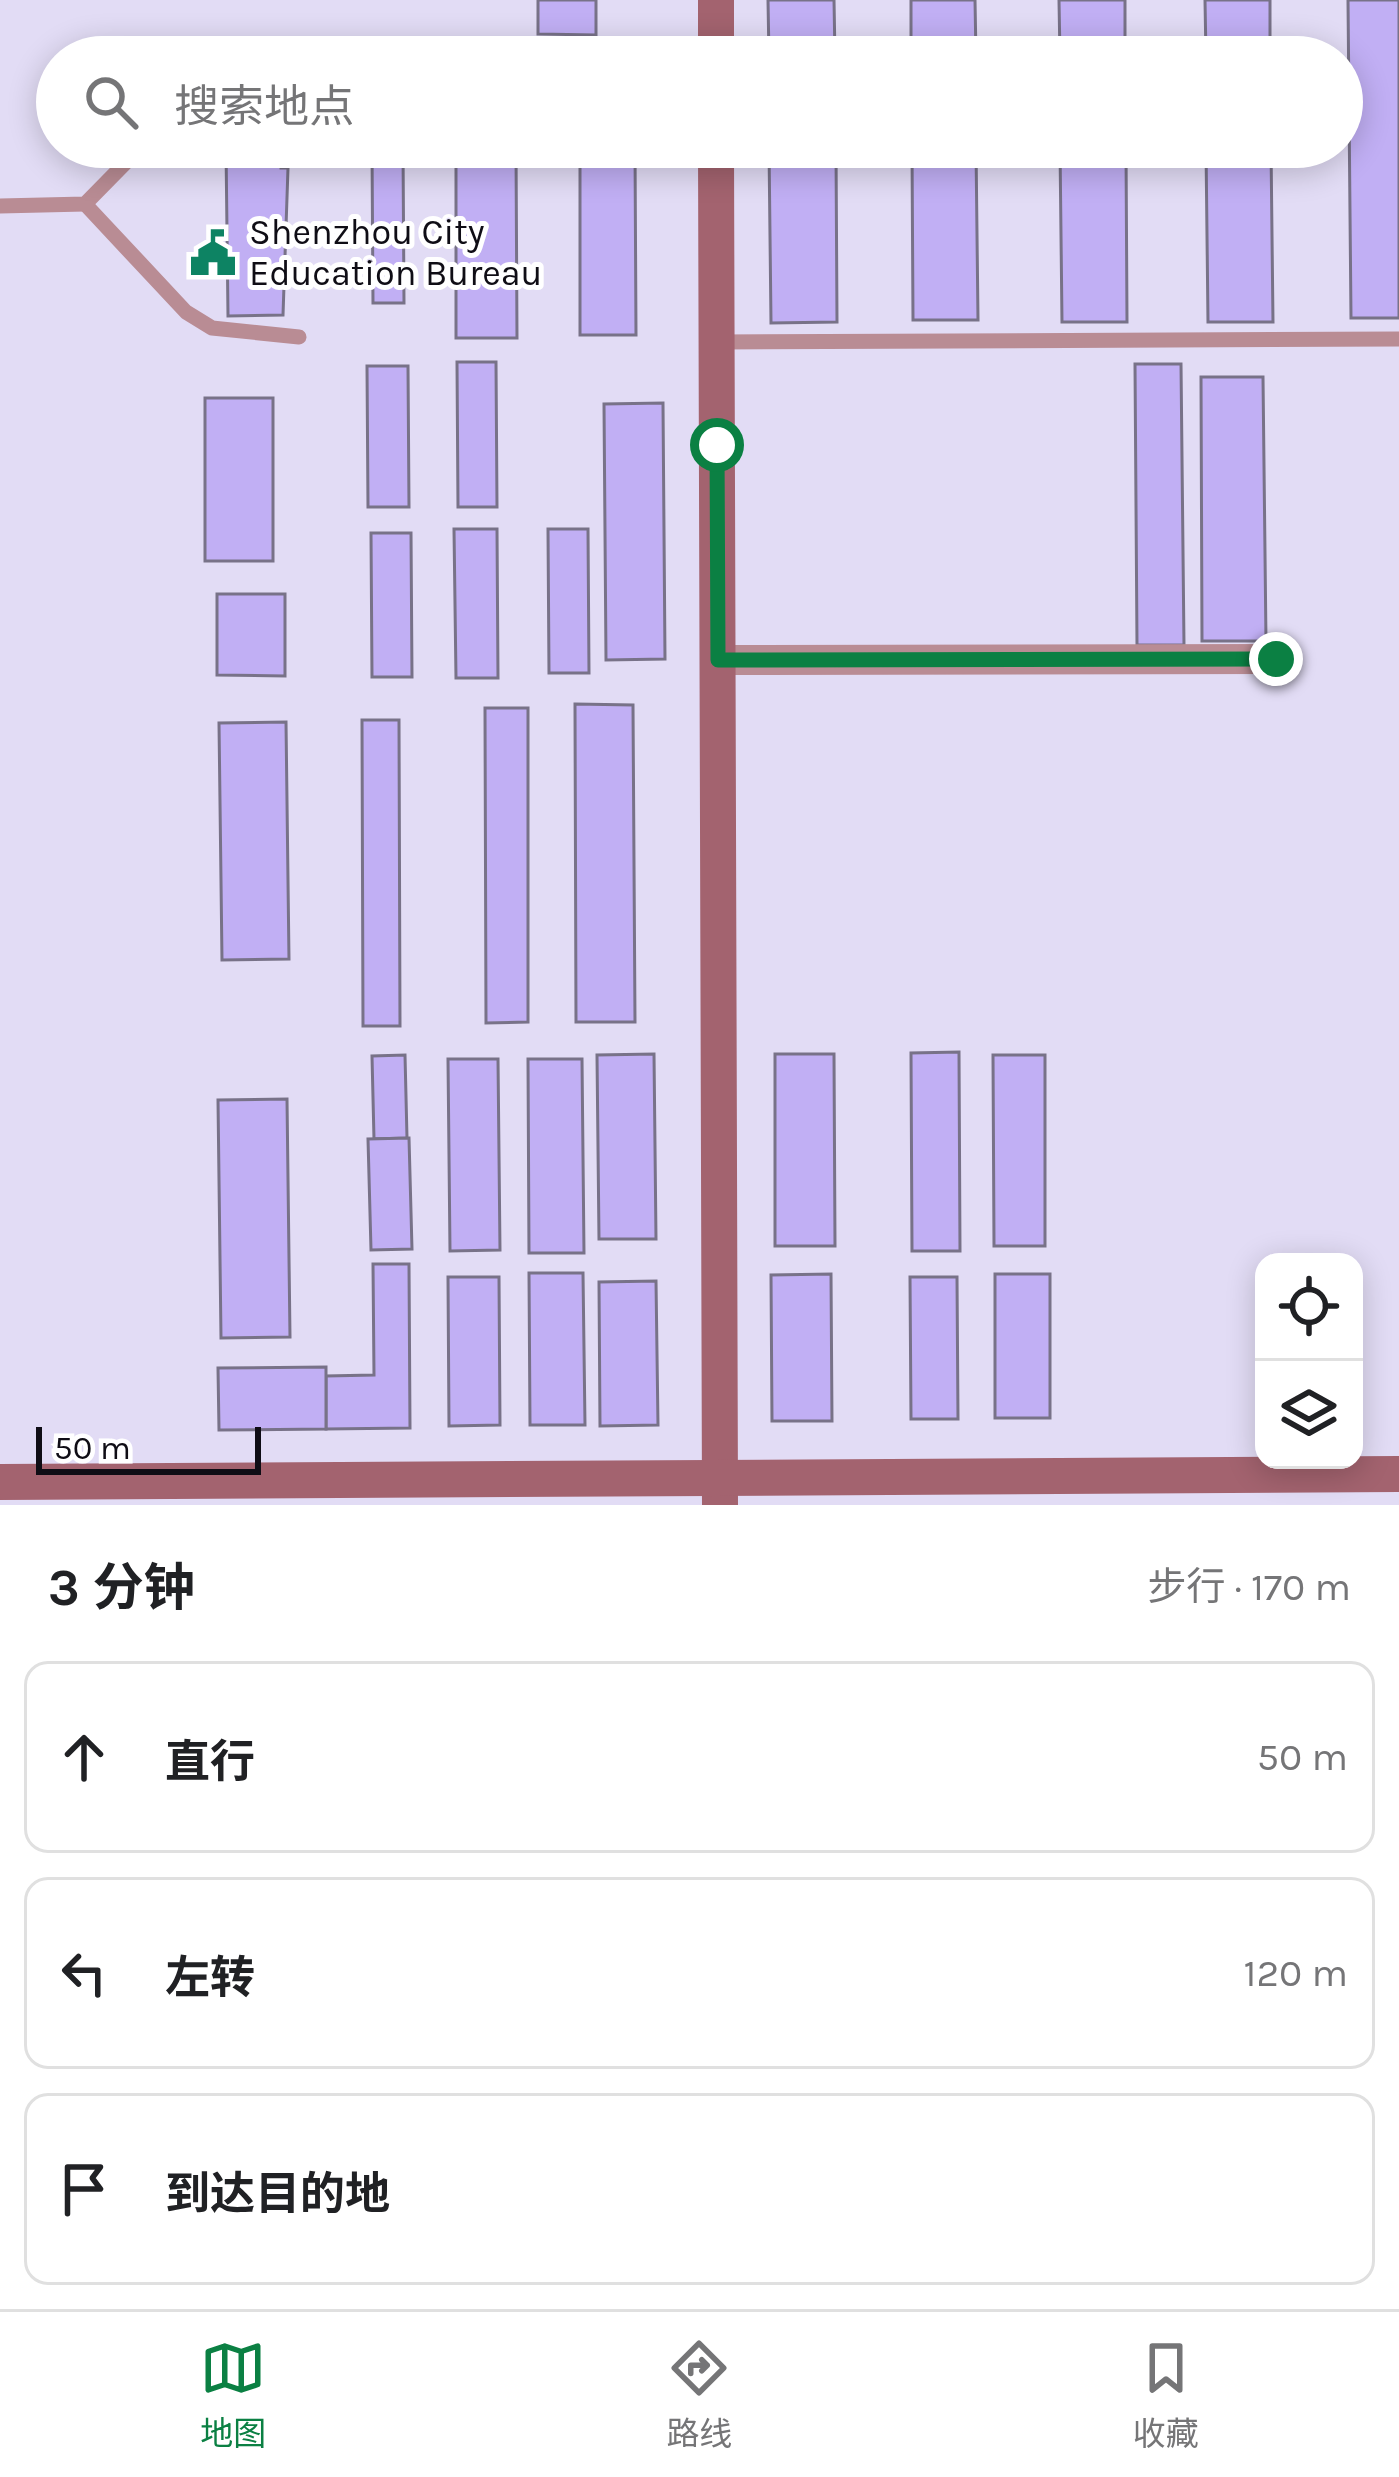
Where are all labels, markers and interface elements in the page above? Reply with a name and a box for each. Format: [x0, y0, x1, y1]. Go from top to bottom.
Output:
search box [36, 36, 1363, 168]
icon: search [78, 69, 144, 135]
text: 搜索地点 [174, 81, 354, 133]
place label: Shenzhou City Education Bureau [249, 211, 542, 294]
public building icon: Shenzhou City Education Bureau [188, 228, 238, 278]
route start [690, 418, 744, 472]
route end [1249, 632, 1303, 686]
map controls [1255, 1253, 1363, 1469]
button: locate [1255, 1253, 1363, 1361]
button: layers [1255, 1361, 1363, 1469]
scale bar [36, 1421, 261, 1474]
text: 50 m [54, 1429, 131, 1467]
text: 3 分钟 [48, 1558, 195, 1618]
text: 步行 · 170 m [1147, 1564, 1351, 1610]
icon: ahead [51, 1724, 117, 1790]
text: 50 m [1257, 1734, 1348, 1780]
text: 直行 [165, 1736, 255, 1788]
icon: left [51, 1940, 117, 2006]
text: 120 m [1244, 1950, 1348, 1996]
text: 左转 [165, 1952, 255, 2004]
icon: arrive [51, 2156, 117, 2222]
text: 到达目的地 [165, 2168, 390, 2220]
tab: 地图 [200, 2335, 266, 2455]
tab: 路线 [666, 2335, 732, 2455]
tab: 收藏 [1133, 2335, 1199, 2455]

